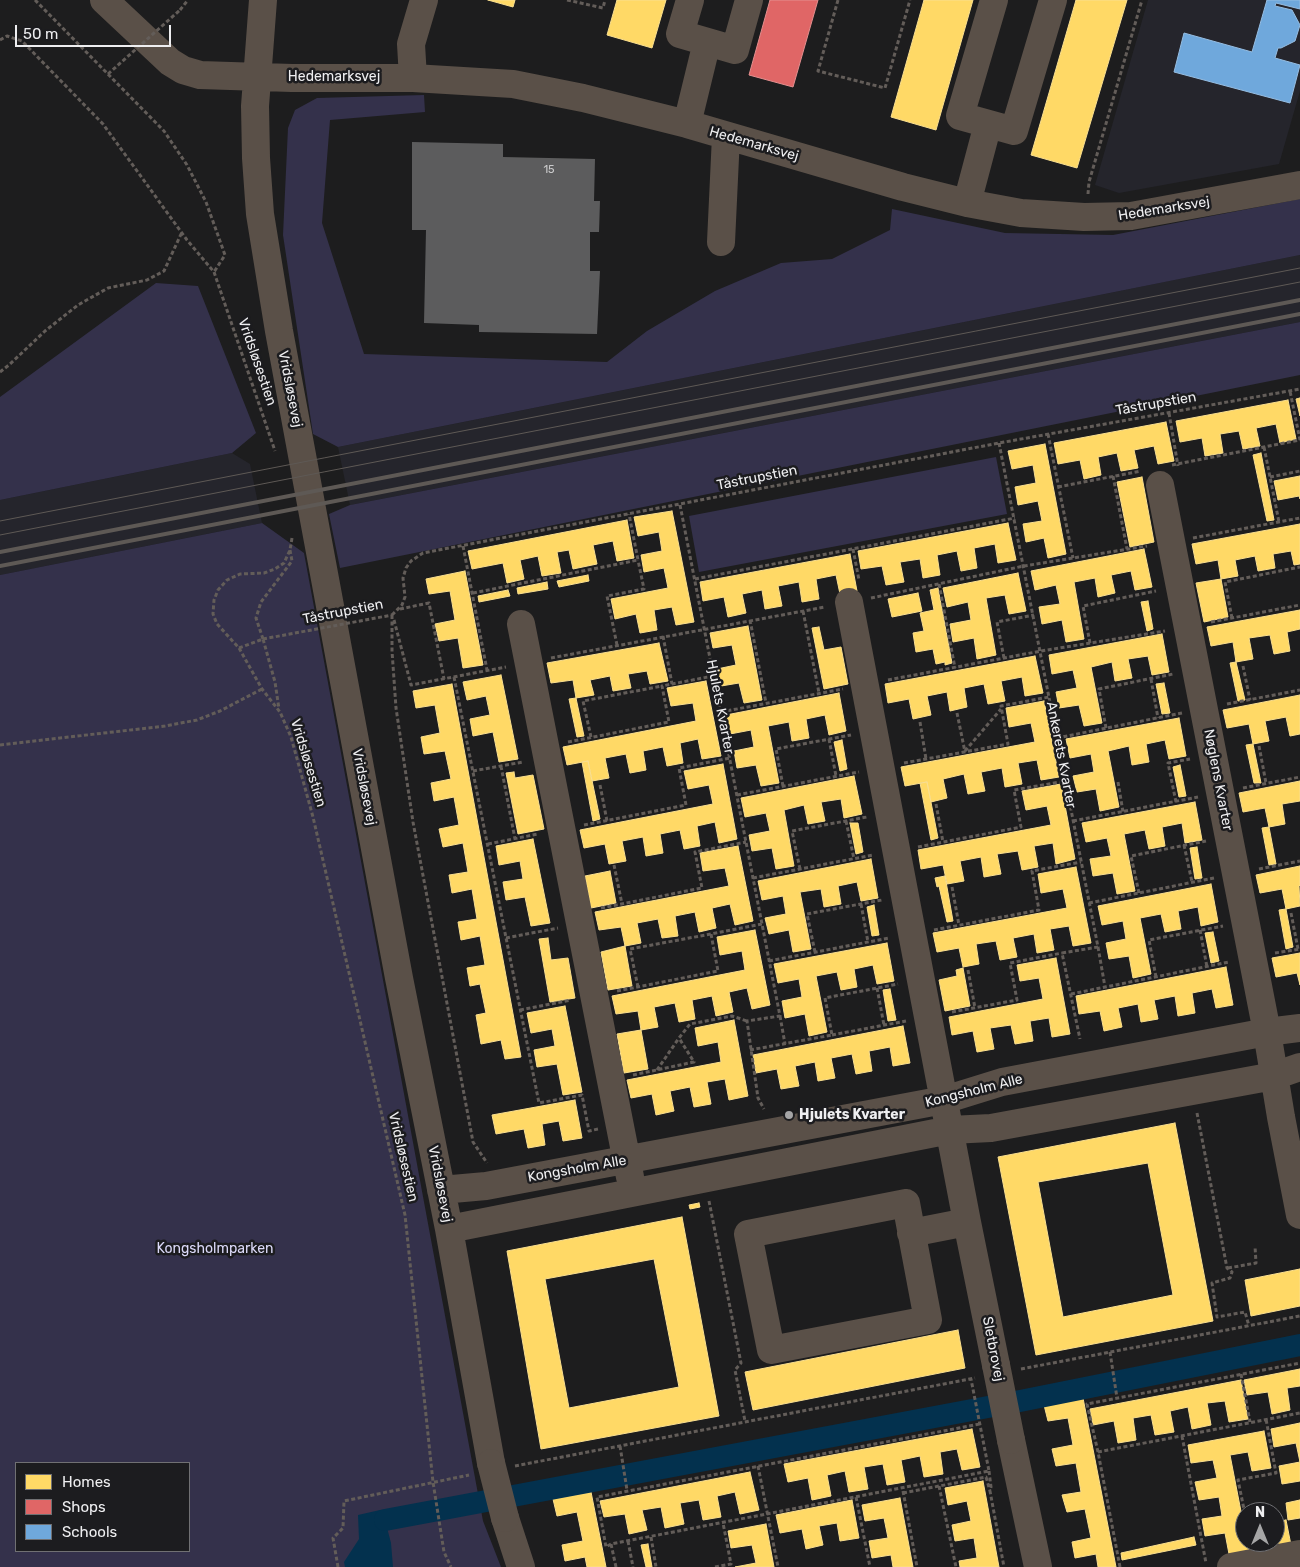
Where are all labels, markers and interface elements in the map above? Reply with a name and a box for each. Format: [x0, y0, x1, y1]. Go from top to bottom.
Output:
scale bar [18, 15, 174, 47]
text: 50 m [23, 25, 58, 43]
street label: Hedemarksvej [288, 69, 380, 85]
street label: Hedemarksvej [707, 123, 801, 165]
house number: 15 [543, 163, 555, 177]
street label: Hedemarksvej [1117, 193, 1211, 225]
street label: Vridsløsestien [234, 316, 280, 408]
street label: Vridsløsevej [274, 349, 306, 429]
street label: Tåstrupstien [1114, 389, 1198, 419]
street label: Tåstrupstien [715, 462, 799, 494]
street label: Tåstrupstien [301, 596, 385, 628]
street label: Hjulets Kvarter [703, 658, 737, 756]
street label: Ankerets Kvarter [1042, 700, 1080, 810]
street label: Vridsløsestien [287, 717, 329, 809]
street label: Nøglens Kvarter [1200, 728, 1236, 832]
street label: Vridsløsevej [348, 747, 380, 827]
street label: Kongsholm Alle [924, 1071, 1024, 1111]
place label: Hjulets Kvarter [799, 1107, 905, 1123]
marker: Hjulets Kvarter [783, 1109, 795, 1121]
street label: Vridsløsestien [385, 1111, 421, 1203]
street label: Vridsløsevej [424, 1144, 456, 1224]
street label: Kongsholm Alle [526, 1152, 628, 1186]
park label: Kongsholmparken [156, 1241, 274, 1257]
street label: Sletbrovej [978, 1315, 1008, 1383]
legend [15, 1462, 190, 1552]
text: Homes [62, 1473, 111, 1491]
text: Shops [62, 1498, 106, 1516]
north arrow [1235, 1502, 1285, 1552]
text: N [1255, 1504, 1265, 1521]
text: Schools [62, 1523, 117, 1541]

